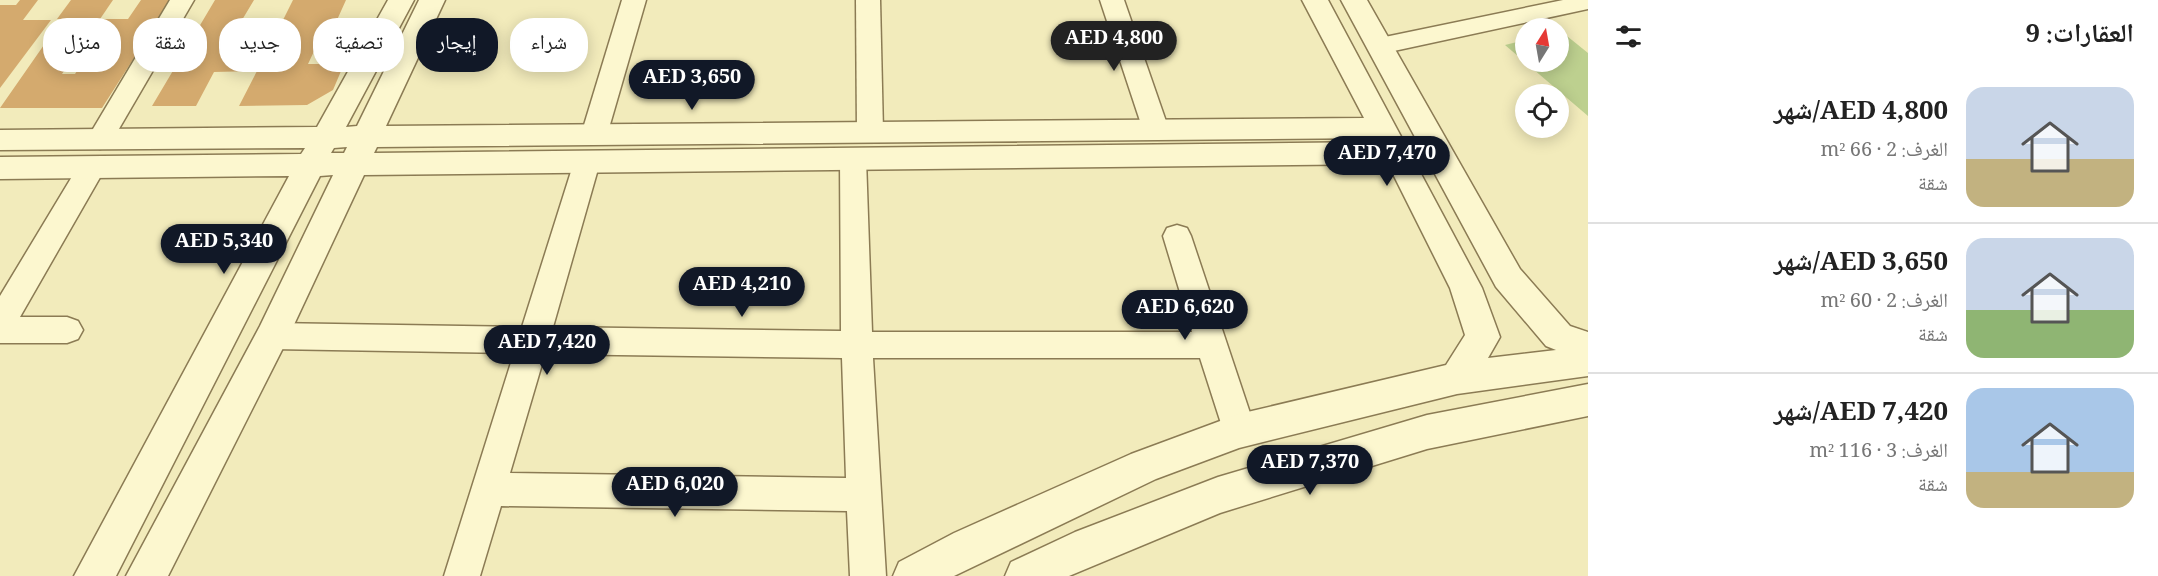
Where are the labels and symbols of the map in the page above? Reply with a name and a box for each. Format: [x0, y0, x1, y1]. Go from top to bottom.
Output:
north arrow [1515, 18, 1569, 72]
pin: AED 4,800 [1045, 21, 1183, 72]
pin: AED 3,650 [623, 60, 761, 111]
pin: AED 7,470 [1318, 136, 1456, 187]
pin: AED 5,340 [155, 224, 293, 275]
pin: AED 4,210 [673, 267, 811, 318]
pin: AED 6,620 [1116, 290, 1254, 341]
pin: AED 7,420 [478, 325, 616, 376]
pin: AED 7,370 [1241, 445, 1379, 496]
pin: AED 6,020 [606, 467, 744, 518]

